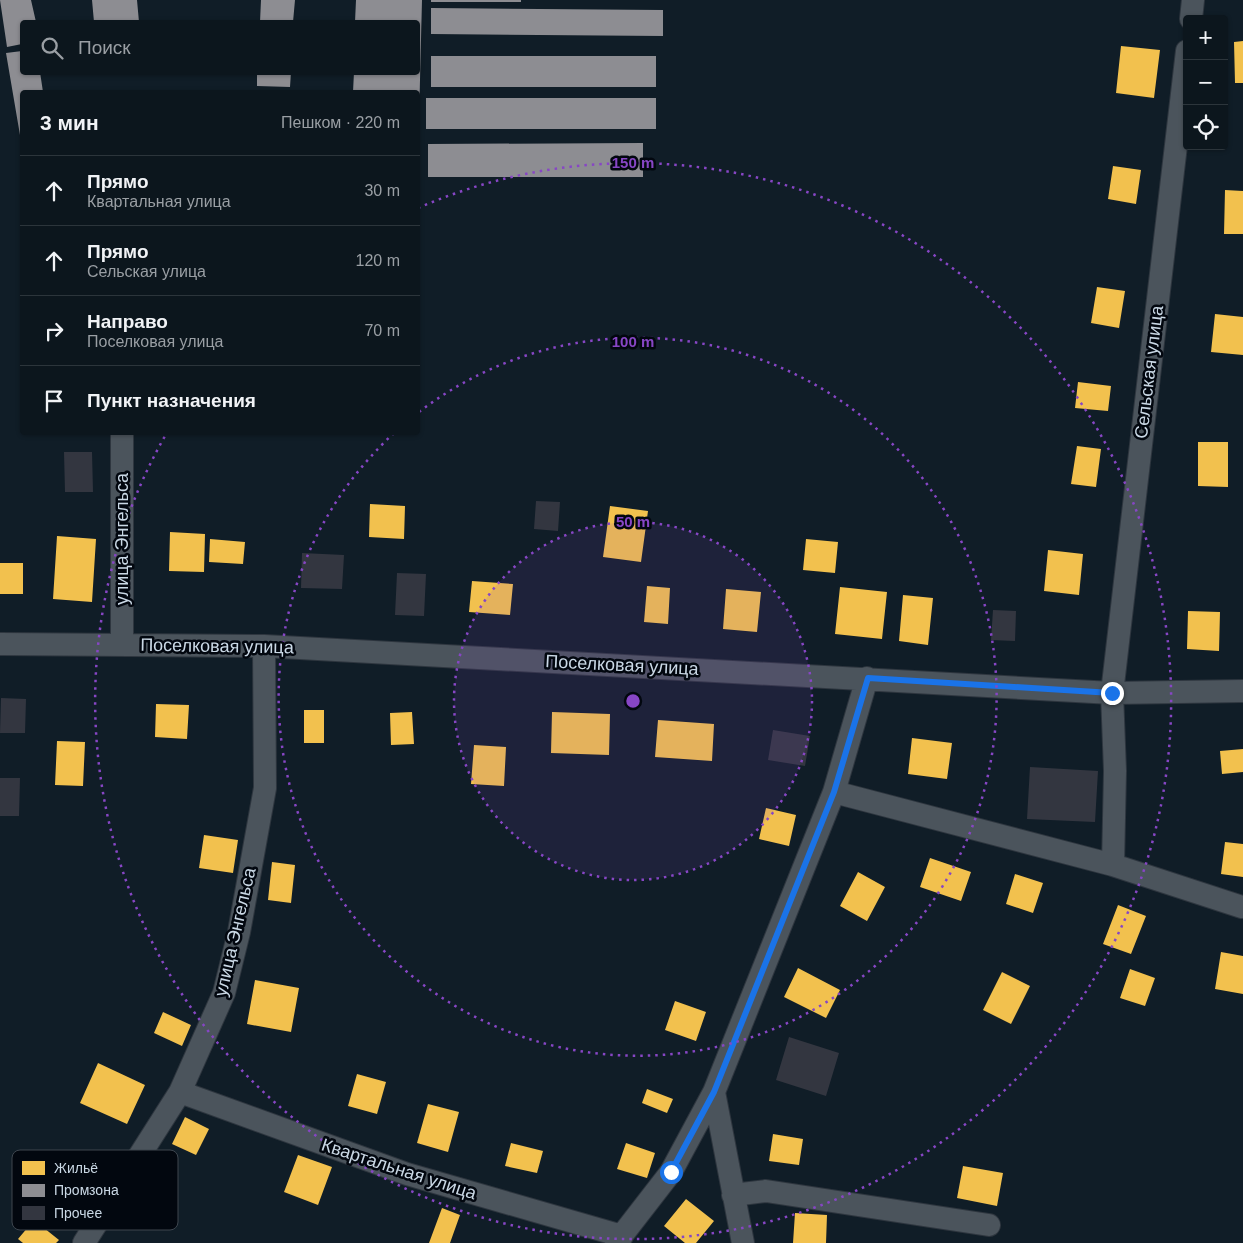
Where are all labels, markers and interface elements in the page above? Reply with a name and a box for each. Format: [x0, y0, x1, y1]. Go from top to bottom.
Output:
map controls [1183, 15, 1228, 150]
button: + [1183, 15, 1228, 60]
search box [20, 20, 420, 75]
icon: search [38, 34, 66, 62]
text: Поиск [78, 37, 131, 58]
button: − [1183, 60, 1228, 105]
button: locate [1183, 105, 1228, 150]
text: 3 мин [40, 111, 99, 134]
text: Пешком · 220 m [281, 114, 400, 131]
text: 150 m [612, 154, 654, 171]
text: Прямо [87, 171, 149, 192]
icon: ahead [40, 177, 68, 205]
text: 30 m [364, 182, 400, 199]
text: Квартальная улица [87, 193, 231, 210]
text: Прямо [87, 241, 149, 262]
icon: ahead [40, 247, 68, 275]
text: 120 m [356, 252, 400, 269]
text: Сельская улица [87, 263, 206, 280]
street label: Сельская улица [1131, 303, 1167, 440]
text: Направо [87, 311, 168, 332]
icon: right [40, 317, 68, 345]
text: 70 m [364, 322, 400, 339]
text: Поселковая улица [87, 333, 224, 350]
text: 100 m [612, 333, 654, 350]
icon: arrive [40, 387, 68, 415]
text: Пункт назначения [87, 390, 256, 411]
street label: улица Энгельса [112, 472, 132, 605]
text: 50 m [616, 513, 650, 530]
street label: Поселковая улица [140, 635, 295, 657]
street label: Поселковая улица [545, 651, 700, 679]
route end [1101, 682, 1124, 705]
centre of rings [624, 692, 642, 710]
street label: улица Энгельса [210, 865, 260, 998]
street label: Квартальная улица [319, 1135, 480, 1204]
legend [12, 1150, 178, 1230]
text: Жильё [54, 1160, 98, 1176]
route start [660, 1161, 683, 1184]
text: Промзона [54, 1182, 119, 1198]
text: Прочее [54, 1205, 102, 1221]

